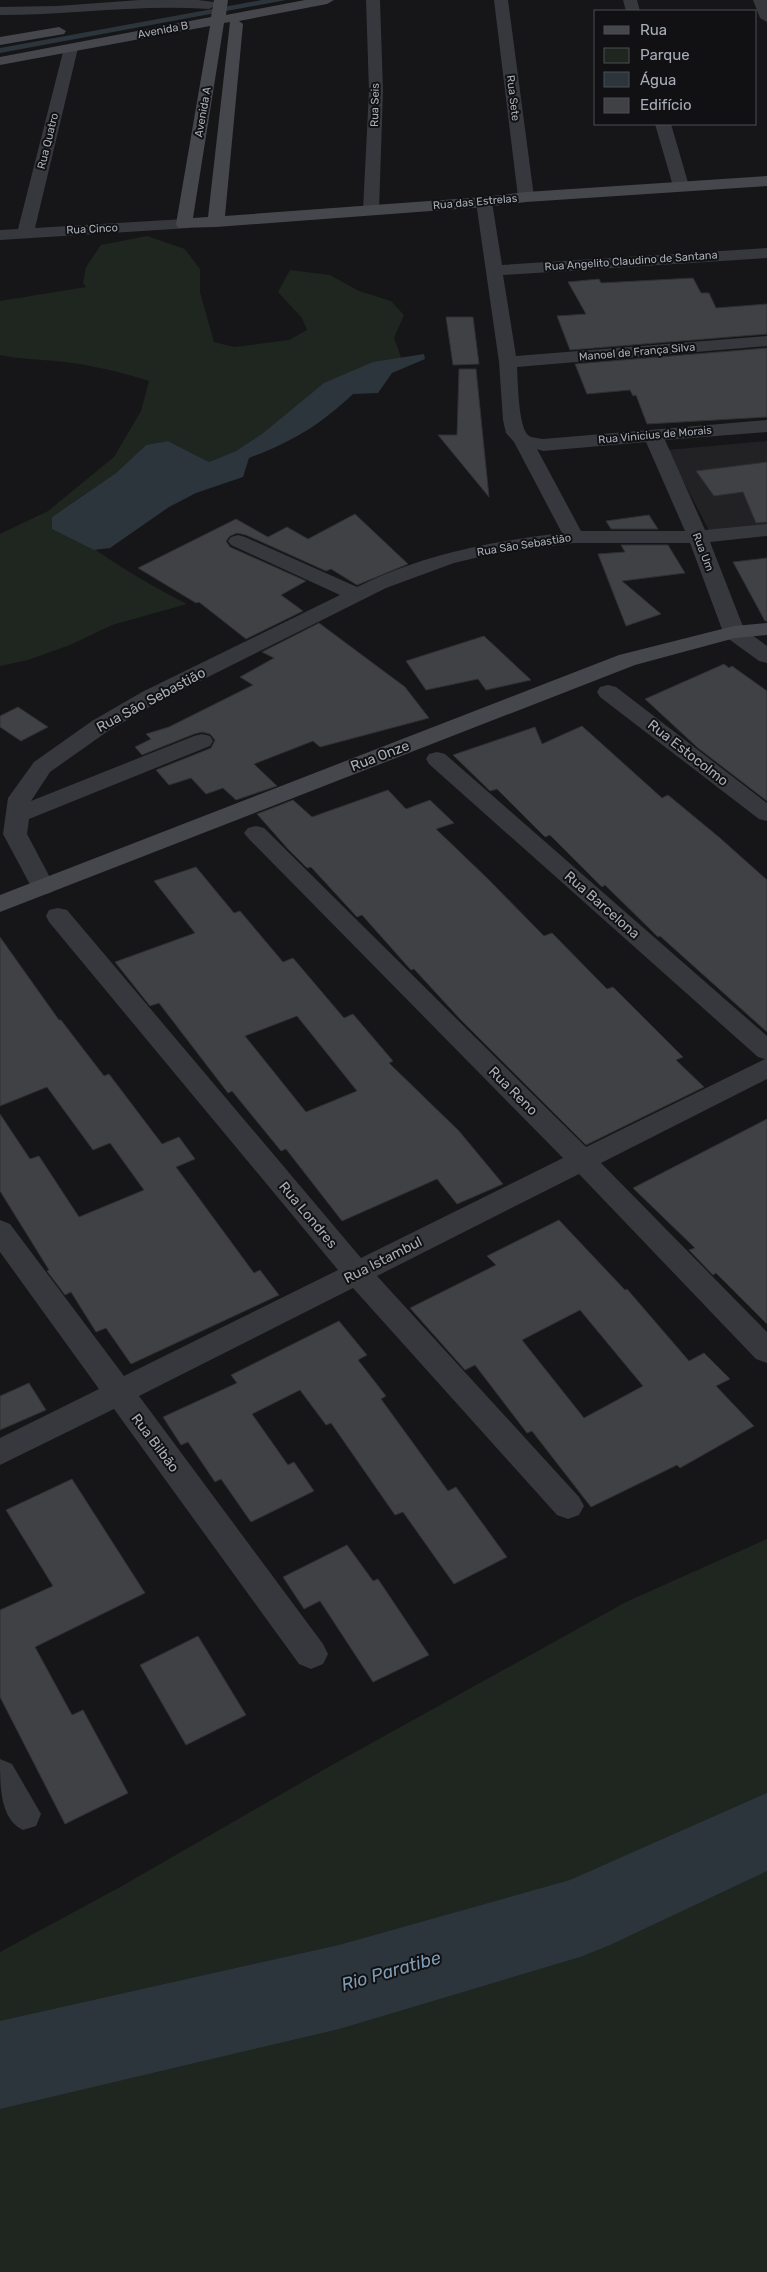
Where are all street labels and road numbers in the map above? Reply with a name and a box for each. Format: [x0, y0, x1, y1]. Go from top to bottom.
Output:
street label: Avenida B [137, 19, 189, 41]
street label: Rua Sete [504, 74, 522, 122]
street label: Rua Seis [368, 83, 382, 127]
street label: Avenida A [192, 85, 214, 138]
street label: Rua Quatro [35, 112, 61, 170]
street label: Rua das Estrelas [432, 192, 518, 212]
street label: Rua Cinco [66, 221, 118, 237]
street label: Rua Angelito Claudino de Santana [544, 248, 718, 274]
street label: Manoel de França Silva [578, 340, 696, 364]
street label: Rua Vinicius de Morais [598, 424, 713, 446]
street label: Rua São Sebastião [476, 531, 572, 559]
street label: Rua Um [690, 531, 716, 573]
street label: Rua São Sebastião [94, 664, 208, 736]
street label: Rua Estocolmo [644, 716, 732, 790]
street label: Rua Onze [348, 737, 412, 775]
street label: Rua Barcelona [561, 868, 643, 942]
street label: Rua Reno [485, 1063, 541, 1119]
street label: Rua Londres [275, 1178, 341, 1252]
street label: Rua Istambul [341, 1233, 425, 1287]
street label: Rua Bilbão [127, 1410, 183, 1476]

